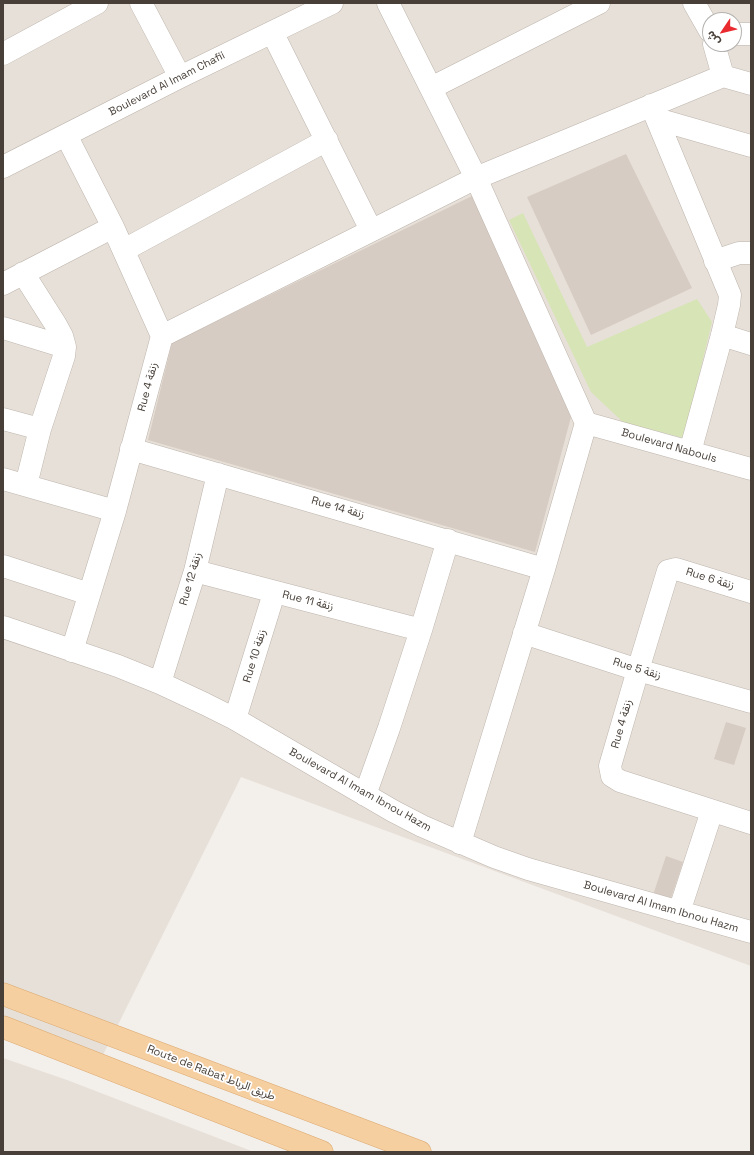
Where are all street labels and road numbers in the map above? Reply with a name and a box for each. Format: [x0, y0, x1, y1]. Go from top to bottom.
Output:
street label: Boulevard Al Imam Chafii [107, 49, 227, 119]
street label: Rue 4 زنقة [135, 361, 161, 413]
street label: Boulevard Nabouls [620, 426, 718, 466]
street label: Rue 14 زنقة [310, 494, 366, 522]
street label: Rue 12 زنقة [177, 551, 205, 607]
street label: Rue 6 زنقة [684, 565, 736, 593]
street label: Rue 11 زنقة [281, 588, 335, 614]
street label: Rue 10 زنقة [241, 628, 269, 684]
street label: Rue 5 زنقة [611, 655, 663, 683]
street label: Rue 4 زنقة [609, 698, 635, 750]
street label: Boulevard Al Imam Ibnou Hazm [287, 745, 433, 835]
street label: Boulevard Al Imam Ibnou Hazm [582, 879, 740, 935]
street label: Route de Rabat طريق الرباط [145, 1042, 277, 1104]

